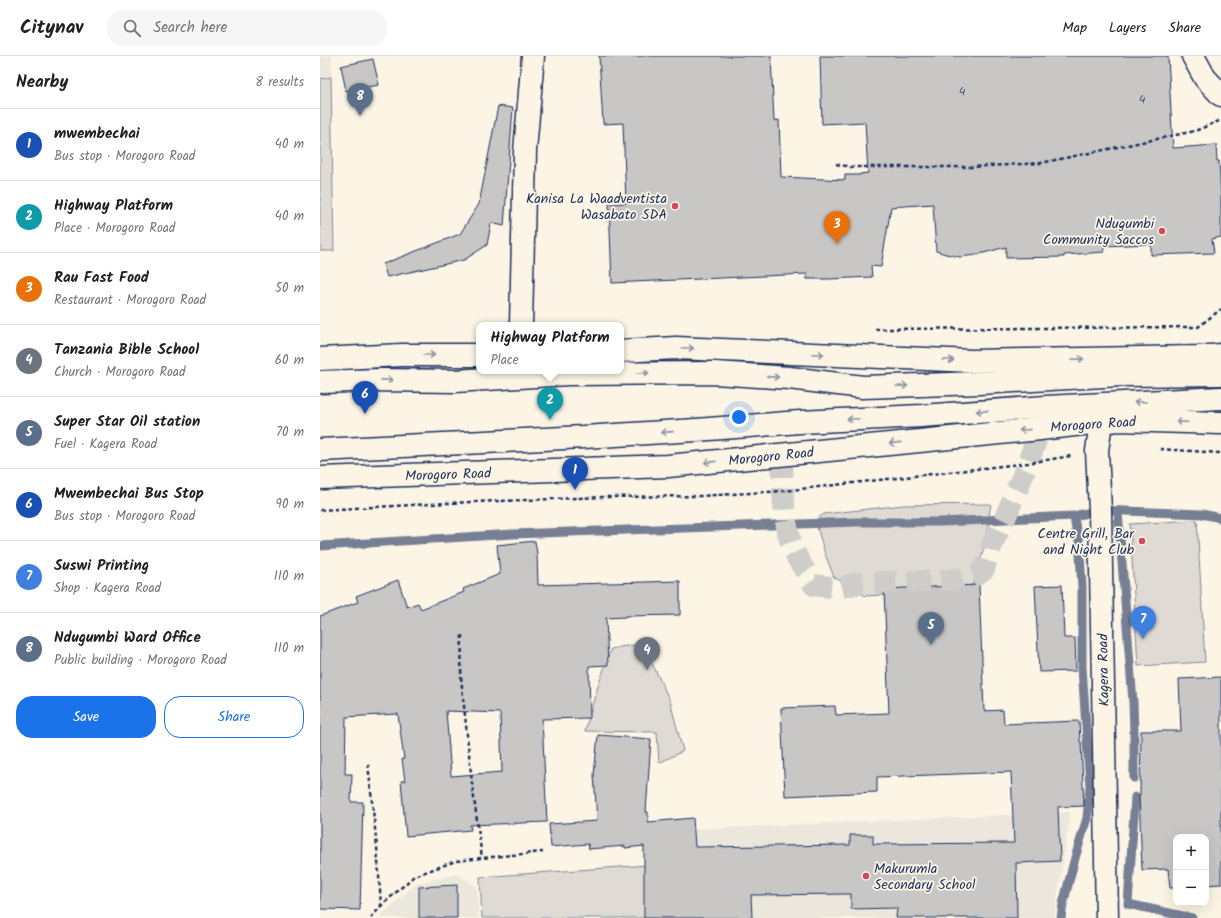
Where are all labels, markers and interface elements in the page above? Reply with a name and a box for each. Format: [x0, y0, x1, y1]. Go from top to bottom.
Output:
search box [107, 10, 387, 46]
text: Citynav [20, 13, 83, 43]
text: Search here [153, 16, 227, 40]
icon: search [121, 17, 143, 39]
text: Map [1063, 17, 1087, 39]
text: Layers [1109, 17, 1147, 39]
text: Share [1169, 17, 1201, 39]
text: Nearby [16, 69, 68, 96]
text: 8 results [255, 72, 304, 93]
house number: 4 [959, 82, 966, 101]
pin: 8 [347, 83, 373, 116]
house number: 4 [1139, 90, 1146, 109]
text: mwembechai [54, 122, 140, 146]
text: 1 [27, 134, 31, 155]
text: 40 m [275, 134, 304, 155]
text: Bus stop · Morogoro Road [54, 146, 195, 167]
place label: Kanisa La Waadventista Wasabato SDA [526, 188, 667, 226]
text: Highway Platform [54, 194, 173, 218]
marker: Kanisa La Waadventista Wasabato SDA [670, 201, 680, 211]
text: 2 [25, 206, 33, 227]
text: 40 m [275, 206, 304, 227]
pin: 3 [824, 211, 850, 244]
place label: Ndugumbi Community Saccos [1043, 213, 1155, 251]
text: Place · Morogoro Road [54, 218, 175, 239]
marker: Ndugumbi Community Saccos [1157, 226, 1167, 236]
text: Rau Fast Food [54, 266, 149, 290]
text: 3 [25, 278, 33, 299]
text: 50 m [275, 278, 304, 299]
text: Restaurant · Morogoro Road [54, 290, 206, 311]
popup [476, 322, 624, 374]
text: Highway Platform [491, 326, 609, 350]
text: Tanzania Bible School [54, 338, 199, 362]
one-way arrow [681, 344, 694, 352]
text: 4 [25, 350, 33, 371]
text: 60 m [275, 350, 304, 371]
text: Place [491, 350, 519, 371]
one-way arrow [811, 350, 824, 358]
one-way arrow [422, 351, 435, 359]
one-way arrow [1071, 355, 1084, 363]
one-way arrow [941, 356, 954, 363]
text: Church · Morogoro Road [54, 362, 185, 383]
one-way arrow [636, 369, 649, 377]
one-way arrow [766, 373, 779, 380]
one-way arrow [380, 376, 393, 384]
pin: 6 [352, 381, 378, 414]
one-way arrow [895, 382, 908, 389]
pin: 2 [537, 387, 563, 420]
one-way arrow [1134, 398, 1147, 405]
your location [729, 407, 749, 427]
one-way arrow [976, 408, 989, 415]
text: Super Star Oil station [54, 410, 200, 434]
street label: Morogoro Road [1049, 411, 1138, 439]
one-way arrow [847, 416, 860, 423]
one-way arrow [1176, 418, 1189, 426]
text: 5 [26, 422, 32, 443]
text: 70 m [276, 422, 304, 443]
one-way arrow [1019, 426, 1032, 434]
one-way arrow [661, 429, 674, 436]
text: Fuel · Kagera Road [54, 434, 157, 455]
one-way arrow [889, 440, 902, 447]
street label: Morogoro Road [727, 441, 816, 472]
pin: 1 [562, 457, 588, 490]
one-way arrow [704, 458, 717, 466]
street label: Morogoro Road [405, 462, 492, 487]
text: Mwembechai Bus Stop [54, 482, 204, 506]
text: 6 [25, 494, 33, 515]
text: 90 m [276, 494, 304, 515]
text: Bus stop · Morogoro Road [54, 506, 195, 527]
place label: Centre Grill, Bar and Night Club [1038, 523, 1135, 561]
marker: Centre Grill, Bar and Night Club [1137, 536, 1147, 546]
text: Suswi Printing [54, 554, 149, 578]
text: 7 [26, 566, 32, 587]
text: 110 m [274, 566, 304, 587]
text: Shop · Kagera Road [54, 578, 161, 599]
pin: 7 [1130, 606, 1156, 639]
pin: 5 [918, 612, 944, 645]
text: Ndugumbi Ward Office [54, 626, 201, 650]
street label: Kagera Road [1092, 632, 1116, 707]
pin: 4 [634, 637, 660, 670]
text: 8 [25, 638, 33, 659]
text: 110 m [274, 638, 304, 659]
text: Public building · Morogoro Road [54, 650, 227, 671]
button: Save [16, 696, 156, 738]
button: Share [164, 696, 304, 738]
map controls [1173, 834, 1209, 906]
button: + [1173, 834, 1209, 870]
place label: Makurumla Secondary School [874, 858, 976, 896]
button: − [1173, 870, 1209, 906]
marker: Makurumla Secondary School [861, 871, 871, 881]

